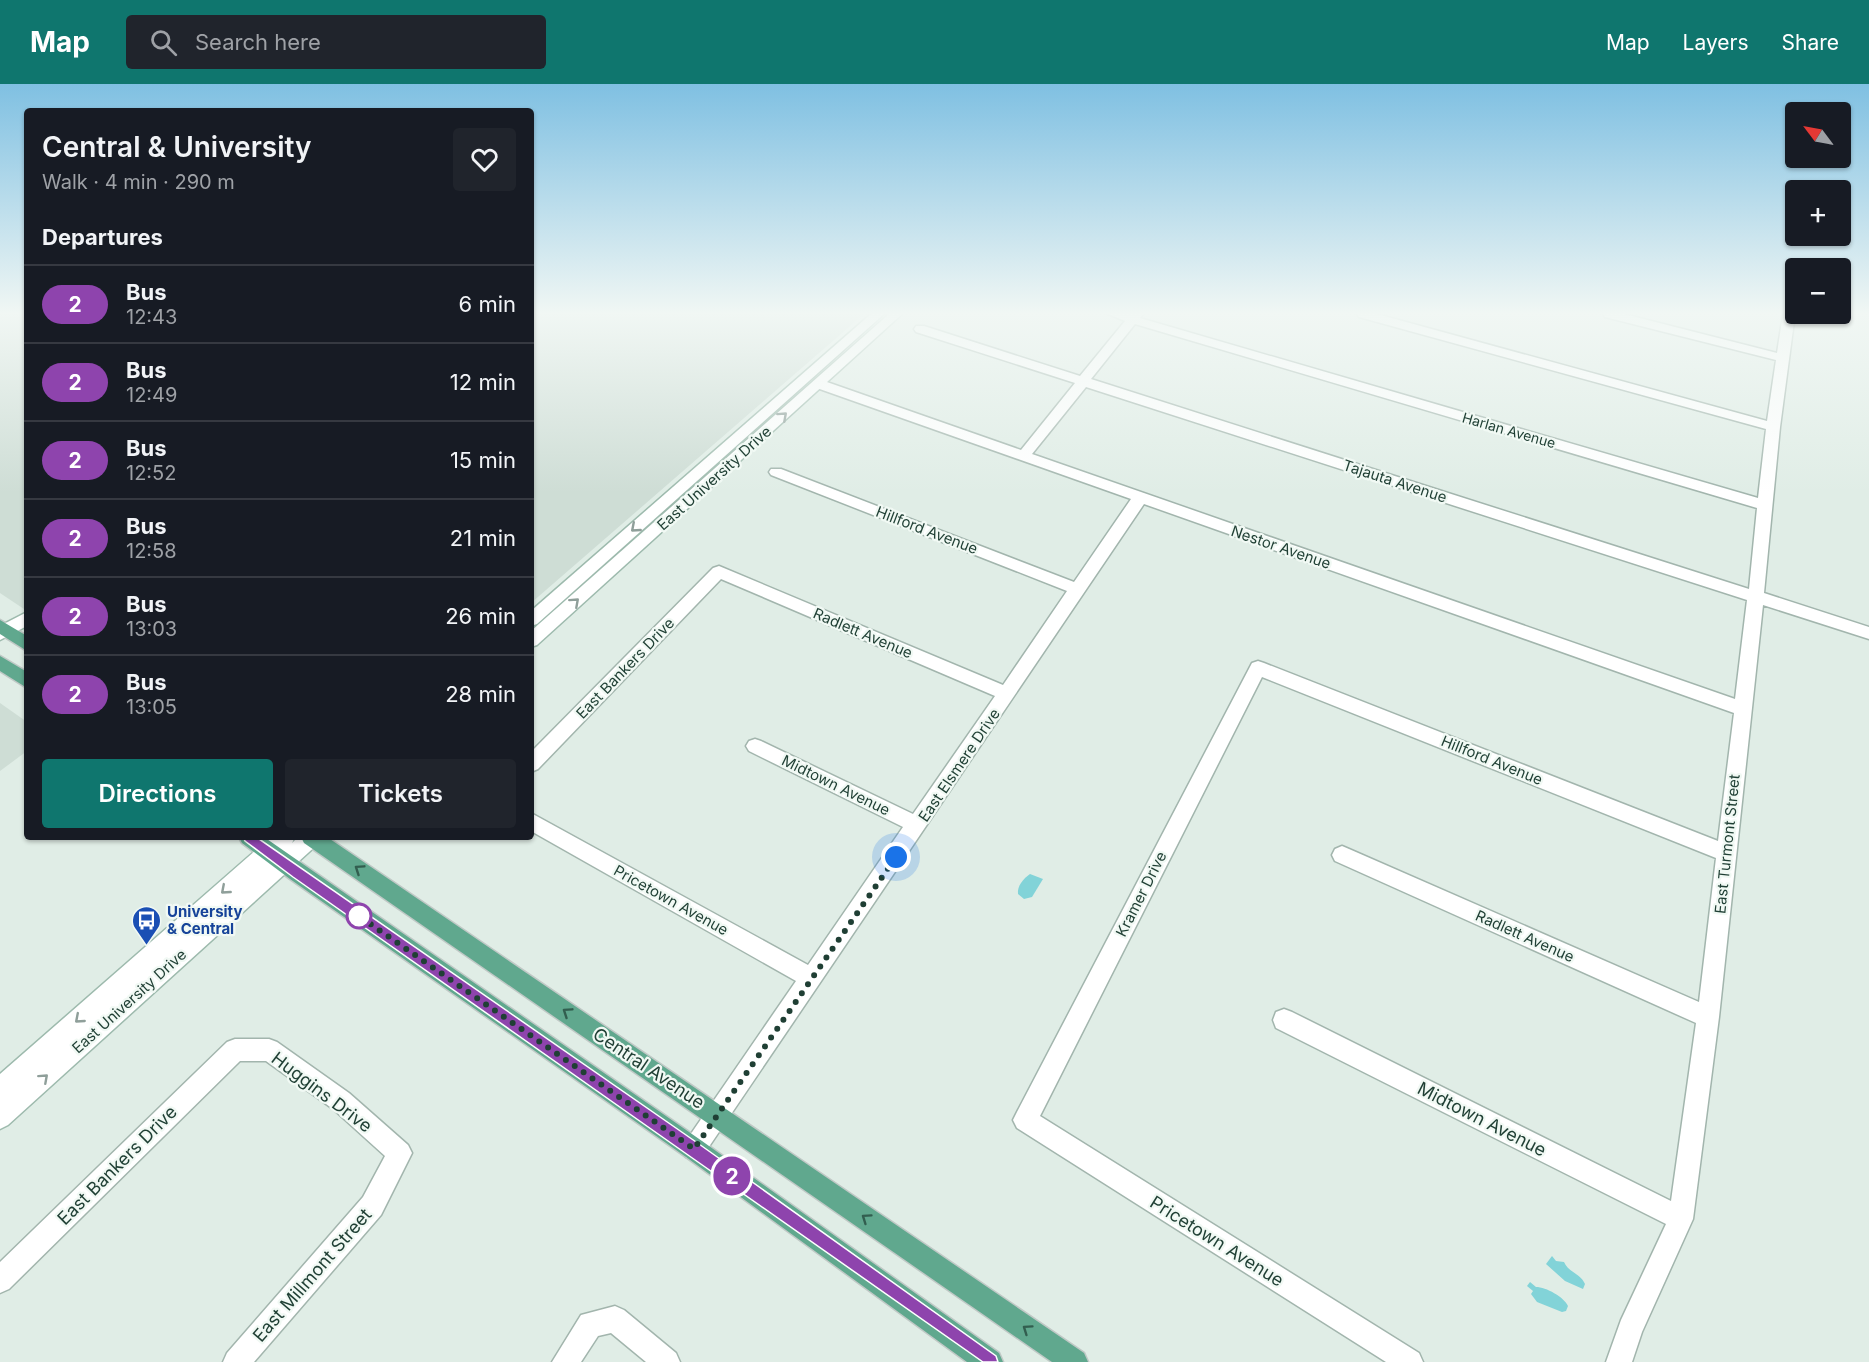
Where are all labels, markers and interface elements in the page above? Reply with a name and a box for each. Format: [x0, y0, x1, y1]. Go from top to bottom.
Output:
search box [126, 15, 546, 69]
text: Map [30, 25, 90, 59]
icon: search [147, 26, 180, 59]
text: Search here [195, 29, 321, 55]
text: Map [1606, 30, 1650, 55]
text: Layers [1683, 30, 1749, 55]
text: Share [1782, 30, 1839, 55]
north arrow [1785, 102, 1851, 168]
map controls [1785, 102, 1851, 324]
button: heart [453, 128, 516, 191]
text: Central & University [42, 130, 311, 164]
text: Walk · 4 min · 290 m [42, 170, 235, 194]
button: + [1785, 180, 1851, 246]
text: Departures [42, 224, 163, 250]
button: − [1785, 258, 1851, 324]
text: Bus [126, 279, 167, 305]
text: 6 min [459, 291, 516, 317]
text: 2 [68, 292, 82, 317]
text: 12:43 [126, 305, 177, 329]
text: Bus [126, 357, 167, 383]
text: 12 min [450, 369, 516, 395]
text: 2 [68, 370, 82, 395]
text: 12:49 [126, 383, 177, 407]
street label: Harlan Avenue [1460, 409, 1558, 451]
one-way arrow [776, 412, 787, 423]
street label: East University Drive [653, 422, 775, 534]
text: Bus [126, 435, 167, 461]
text: 15 min [450, 447, 516, 473]
text: 2 [68, 448, 82, 473]
street label: Tajauta Avenue [1341, 455, 1449, 507]
text: 12:52 [126, 461, 176, 485]
street label: Hillford Avenue [873, 502, 981, 558]
text: Bus [126, 513, 167, 539]
one-way arrow [631, 521, 642, 532]
street label: Nestor Avenue [1229, 521, 1333, 573]
text: 21 min [450, 525, 516, 551]
text: 2 [68, 526, 82, 551]
text: 12:58 [126, 539, 177, 563]
text: Bus [126, 591, 167, 617]
one-way arrow [568, 598, 578, 609]
text: 26 min [445, 603, 516, 629]
text: 2 [68, 604, 82, 629]
street label: Radlett Avenue [811, 604, 915, 662]
street label: East Bankers Drive [572, 613, 678, 723]
text: 13:03 [126, 617, 177, 641]
text: Bus [126, 669, 167, 695]
text: 28 min [445, 681, 516, 707]
text: 2 [68, 682, 82, 707]
text: 13:05 [126, 695, 177, 719]
street label: East Elsmere Drive [914, 705, 1004, 825]
street label: Hillford Avenue [1439, 731, 1545, 789]
street label: Midtown Avenue [779, 751, 893, 819]
button: Directions [42, 759, 273, 828]
button: Tickets [285, 759, 516, 828]
street label: East Turmont Street [1710, 773, 1744, 915]
your location [881, 842, 911, 872]
street label: Kramer Drive [1111, 848, 1171, 940]
street label: Pricetown Avenue [610, 861, 732, 939]
one-way arrow [355, 865, 365, 877]
one-way arrow [221, 883, 232, 894]
place label: University & Central [167, 902, 242, 938]
unlabelled marker [346, 903, 372, 929]
bus stop icon: University & Central [130, 904, 162, 946]
street label: Radlett Avenue [1473, 906, 1577, 966]
street label: East University Drive [68, 945, 190, 1057]
one-way arrow [563, 1008, 574, 1019]
one-way arrow [75, 1012, 85, 1023]
street label: Central Avenue [589, 1023, 709, 1113]
street label: Huggins Drive [268, 1047, 376, 1137]
one-way arrow [37, 1074, 47, 1085]
street label: Midtown Avenue [1414, 1077, 1550, 1161]
street label: East Bankers Drive [53, 1101, 181, 1229]
line badge: 2 [712, 1156, 752, 1196]
text: 2 [725, 1164, 739, 1189]
street label: Pricetown Avenue [1146, 1191, 1288, 1291]
street label: East Millmont Street [248, 1204, 376, 1346]
one-way arrow [862, 1214, 873, 1225]
one-way arrow [1023, 1325, 1034, 1336]

